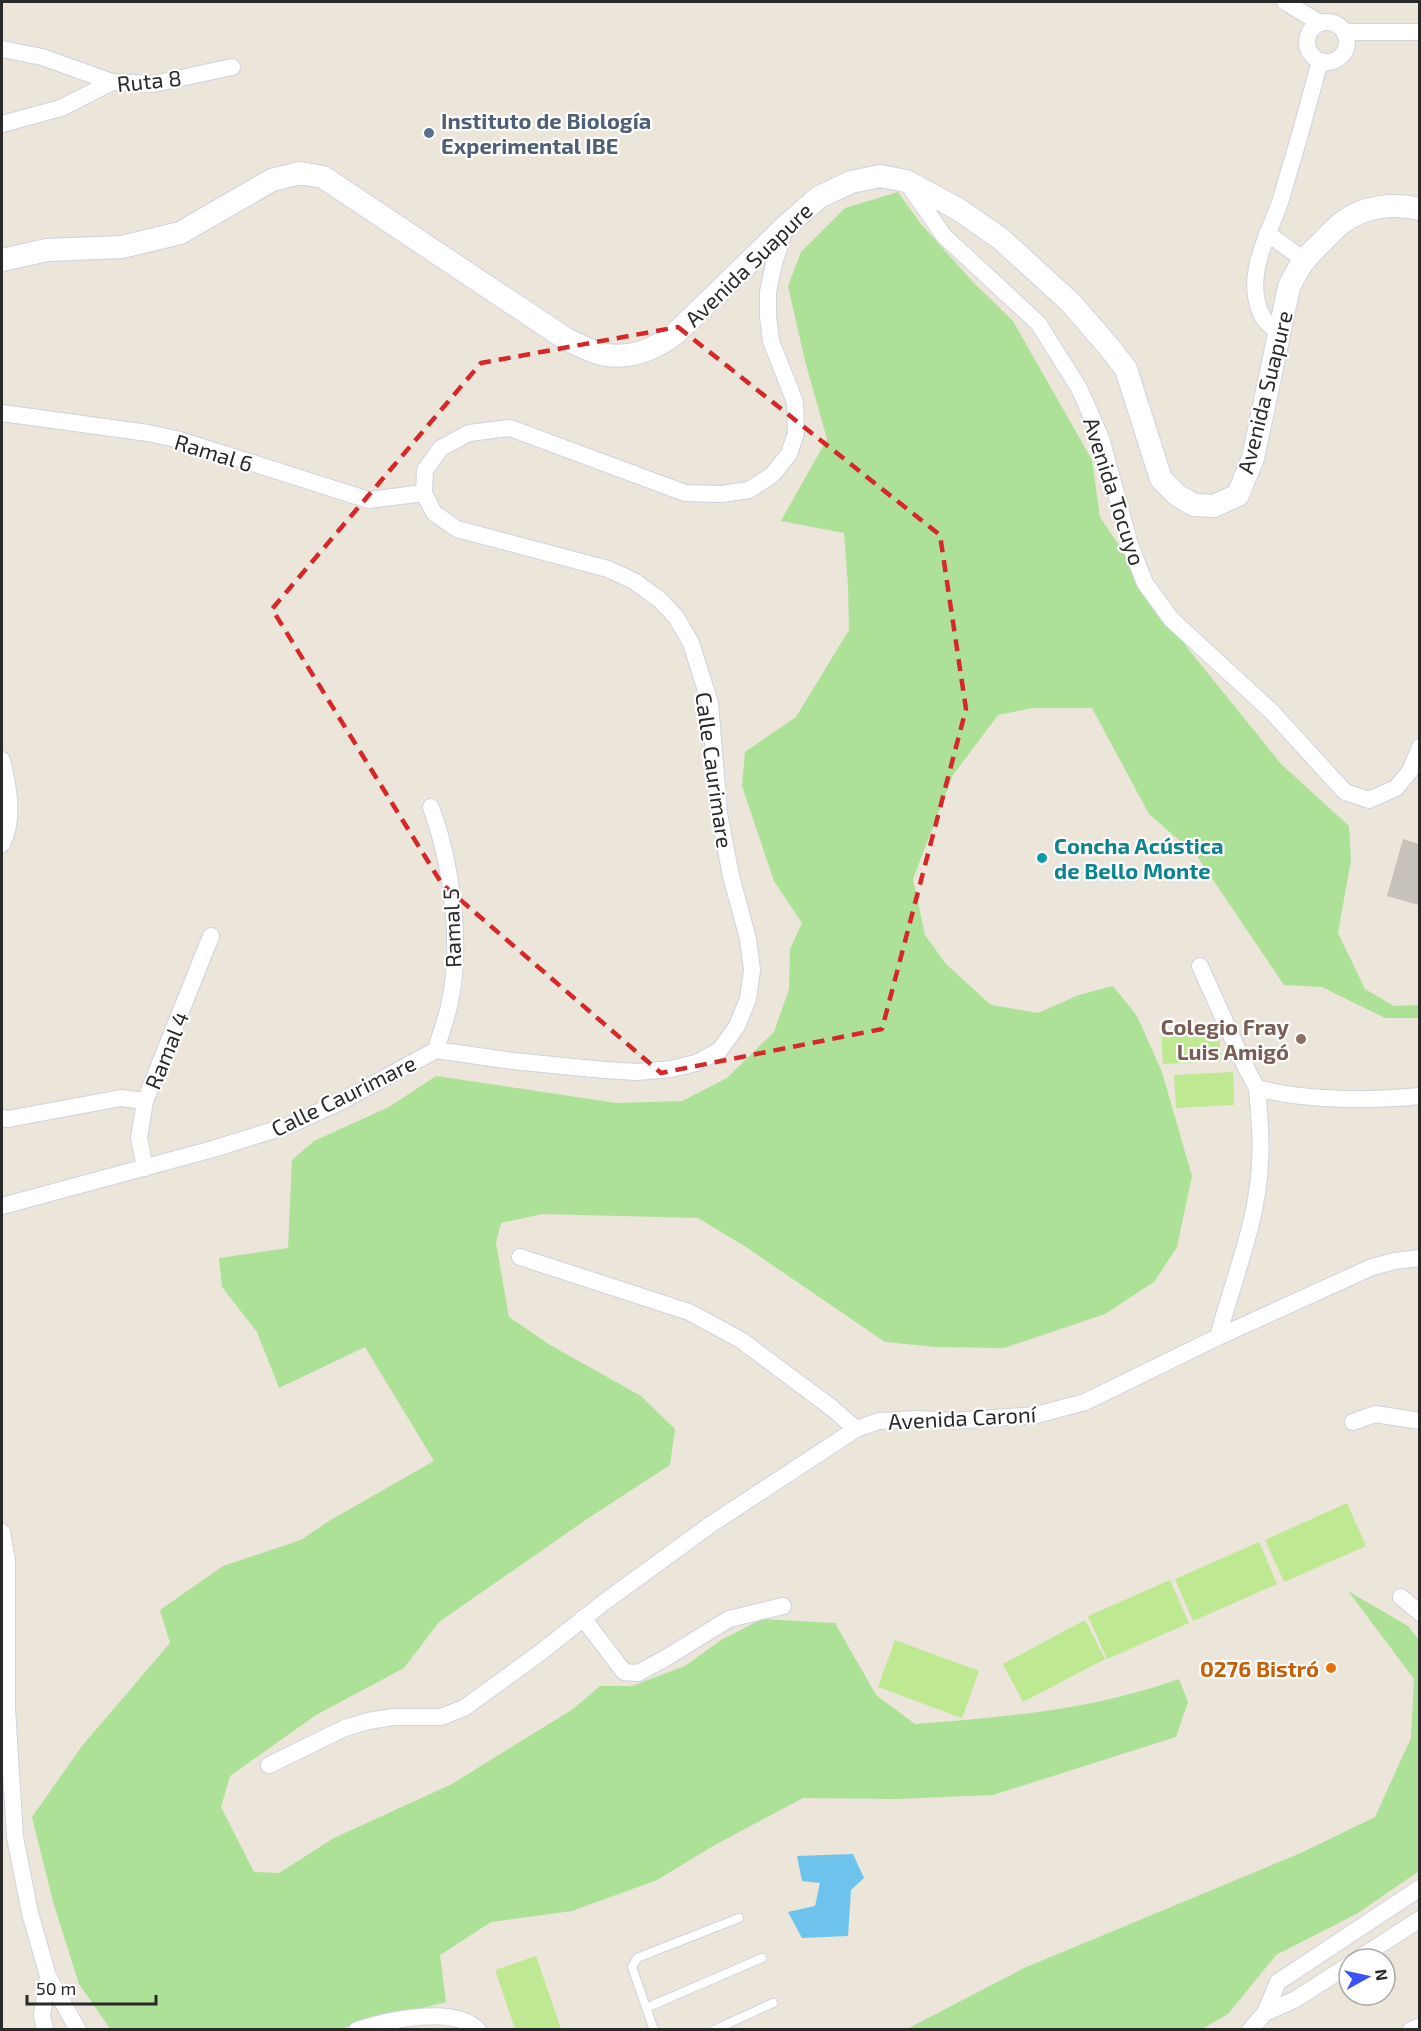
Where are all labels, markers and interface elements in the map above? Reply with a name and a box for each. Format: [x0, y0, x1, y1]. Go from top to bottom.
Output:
street label: Ruta 8 [115, 64, 183, 96]
place label: Instituto de Biología Experimental IBE [441, 107, 651, 158]
marker: Instituto de Biología Experimental IBE [422, 126, 436, 140]
street label: Avenida Suapure [679, 197, 817, 331]
street label: Avenida Suapure [1231, 308, 1297, 476]
street label: Avenida Tocuyo [1079, 414, 1151, 568]
street label: Ramal 6 [172, 428, 256, 476]
street label: Calle Caurimare [691, 690, 739, 850]
place label: Concha Acústica de Bello Monte [1054, 832, 1223, 883]
marker: Concha Acústica de Bello Monte [1035, 851, 1049, 865]
street label: Ramal 5 [437, 888, 465, 968]
street label: Ramal 4 [139, 1007, 193, 1093]
place label: Colegio Fray Luis Amigó [1161, 1013, 1290, 1064]
marker: Colegio Fray Luis Amigó [1294, 1032, 1308, 1046]
street label: Calle Caurimare [267, 1049, 419, 1141]
street label: Avenida Caroní [887, 1400, 1038, 1434]
place label: 0276 Bistró [1200, 1655, 1319, 1681]
marker: 0276 Bistró [1324, 1661, 1338, 1675]
north arrow [1337, 1947, 1397, 2007]
scale bar [27, 1968, 156, 2006]
text: N [1372, 1968, 1393, 1982]
text: 50 m [36, 1977, 76, 1999]

